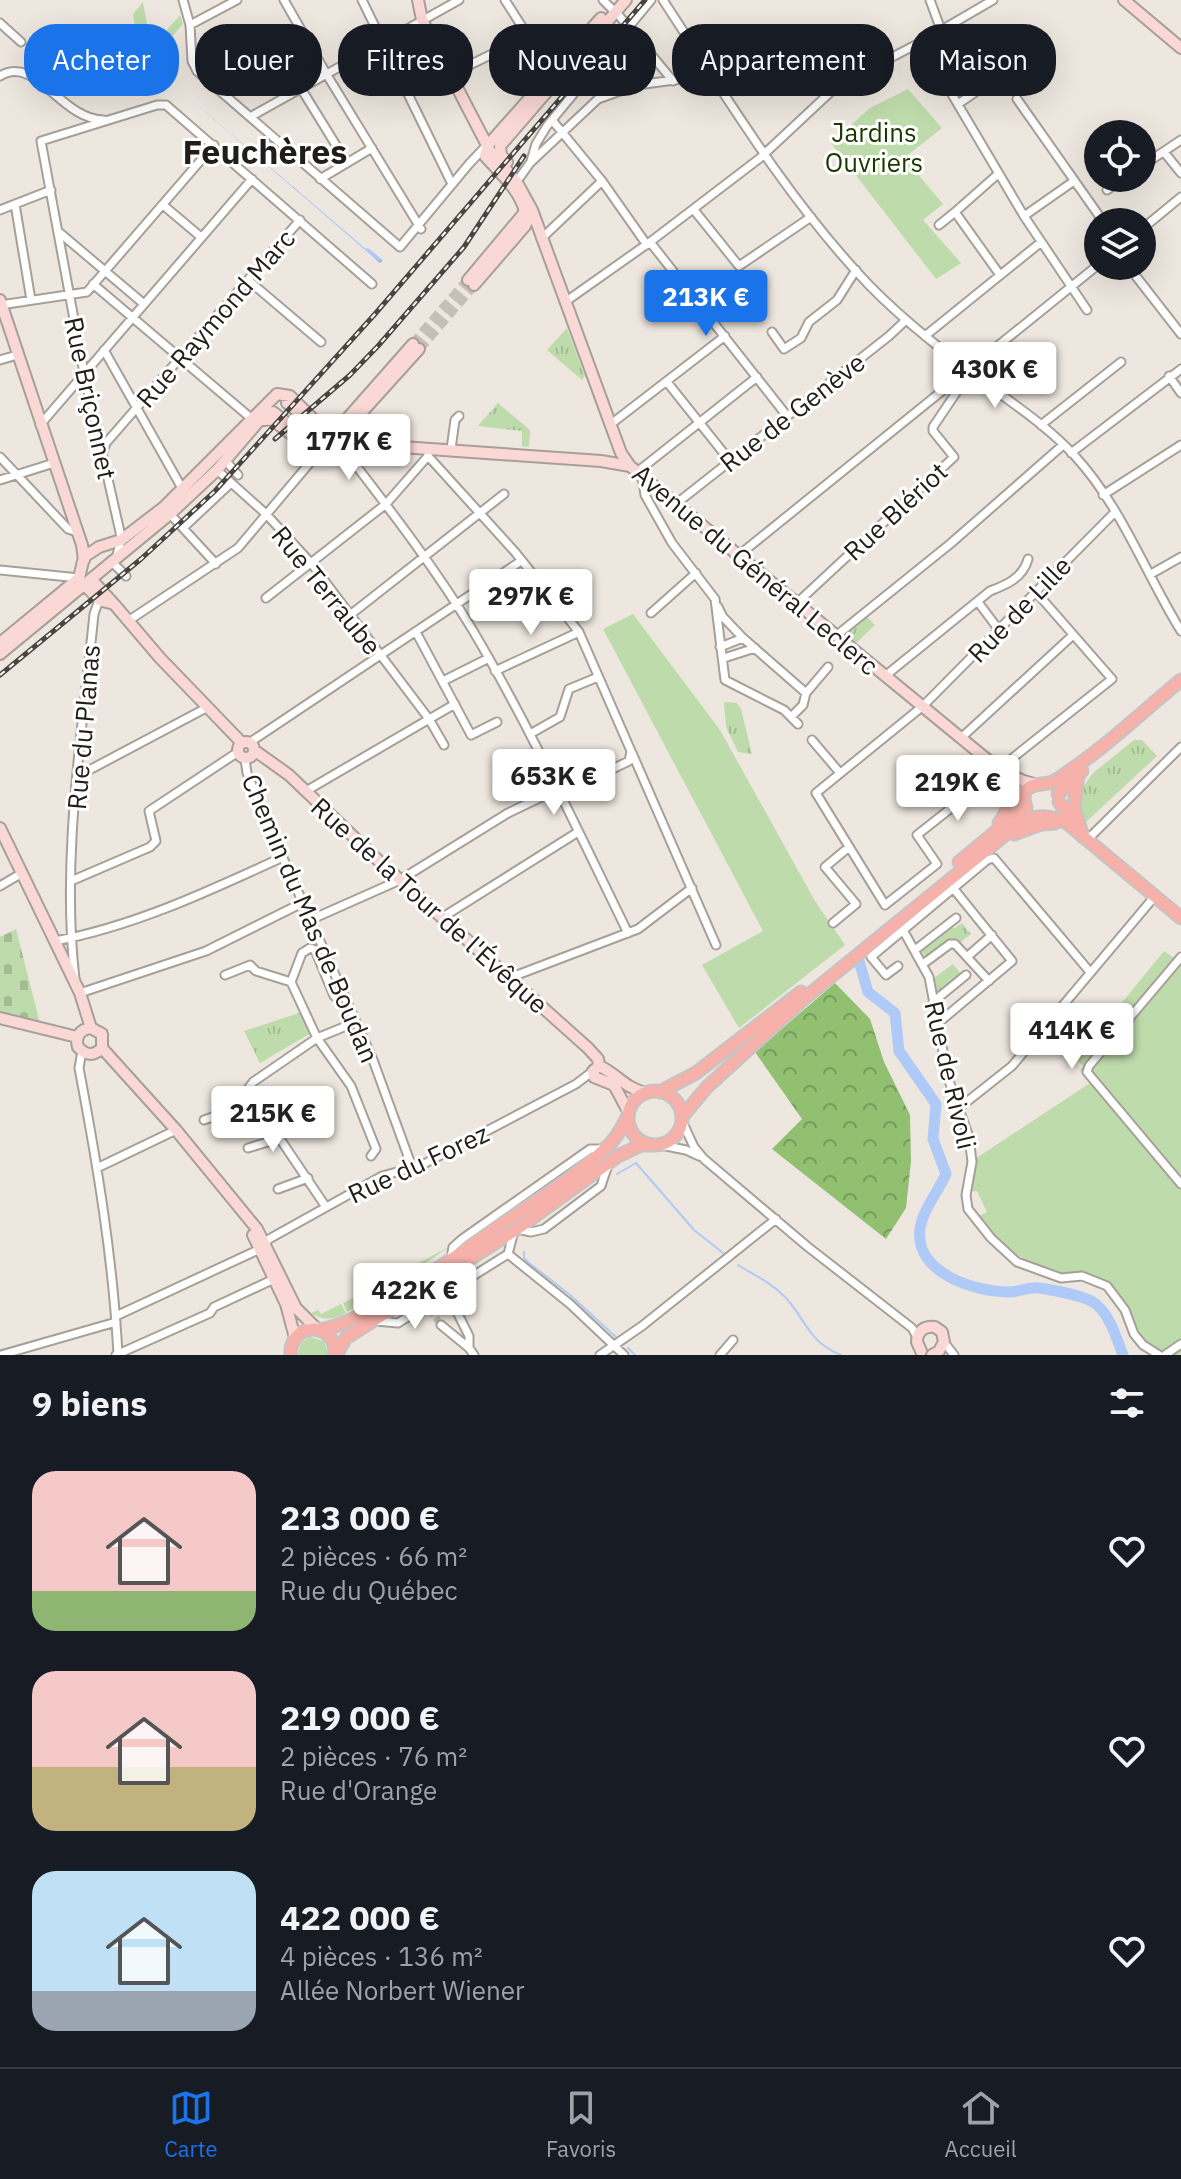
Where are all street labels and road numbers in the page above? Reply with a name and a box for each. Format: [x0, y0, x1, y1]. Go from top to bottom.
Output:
street label: Rue Raymond Marc [128, 222, 302, 414]
street label: Rue Briçonnet [57, 314, 125, 482]
street label: Rue de Genève [712, 345, 872, 479]
street label: Rue Blériot [836, 454, 954, 568]
street label: Avenue du Général Leclerc [626, 456, 886, 682]
street label: Rue Terraube [265, 519, 389, 661]
street label: Rue de Lille [960, 549, 1078, 669]
street label: Rue du Planas [59, 643, 107, 811]
street label: Chemin du Mas de Boudan [235, 768, 387, 1068]
street label: Rue de la Tour de l'Évêque [304, 789, 556, 1021]
street label: Rue de Rivoli [917, 998, 985, 1152]
street label: Rue du Forez [342, 1116, 494, 1210]

